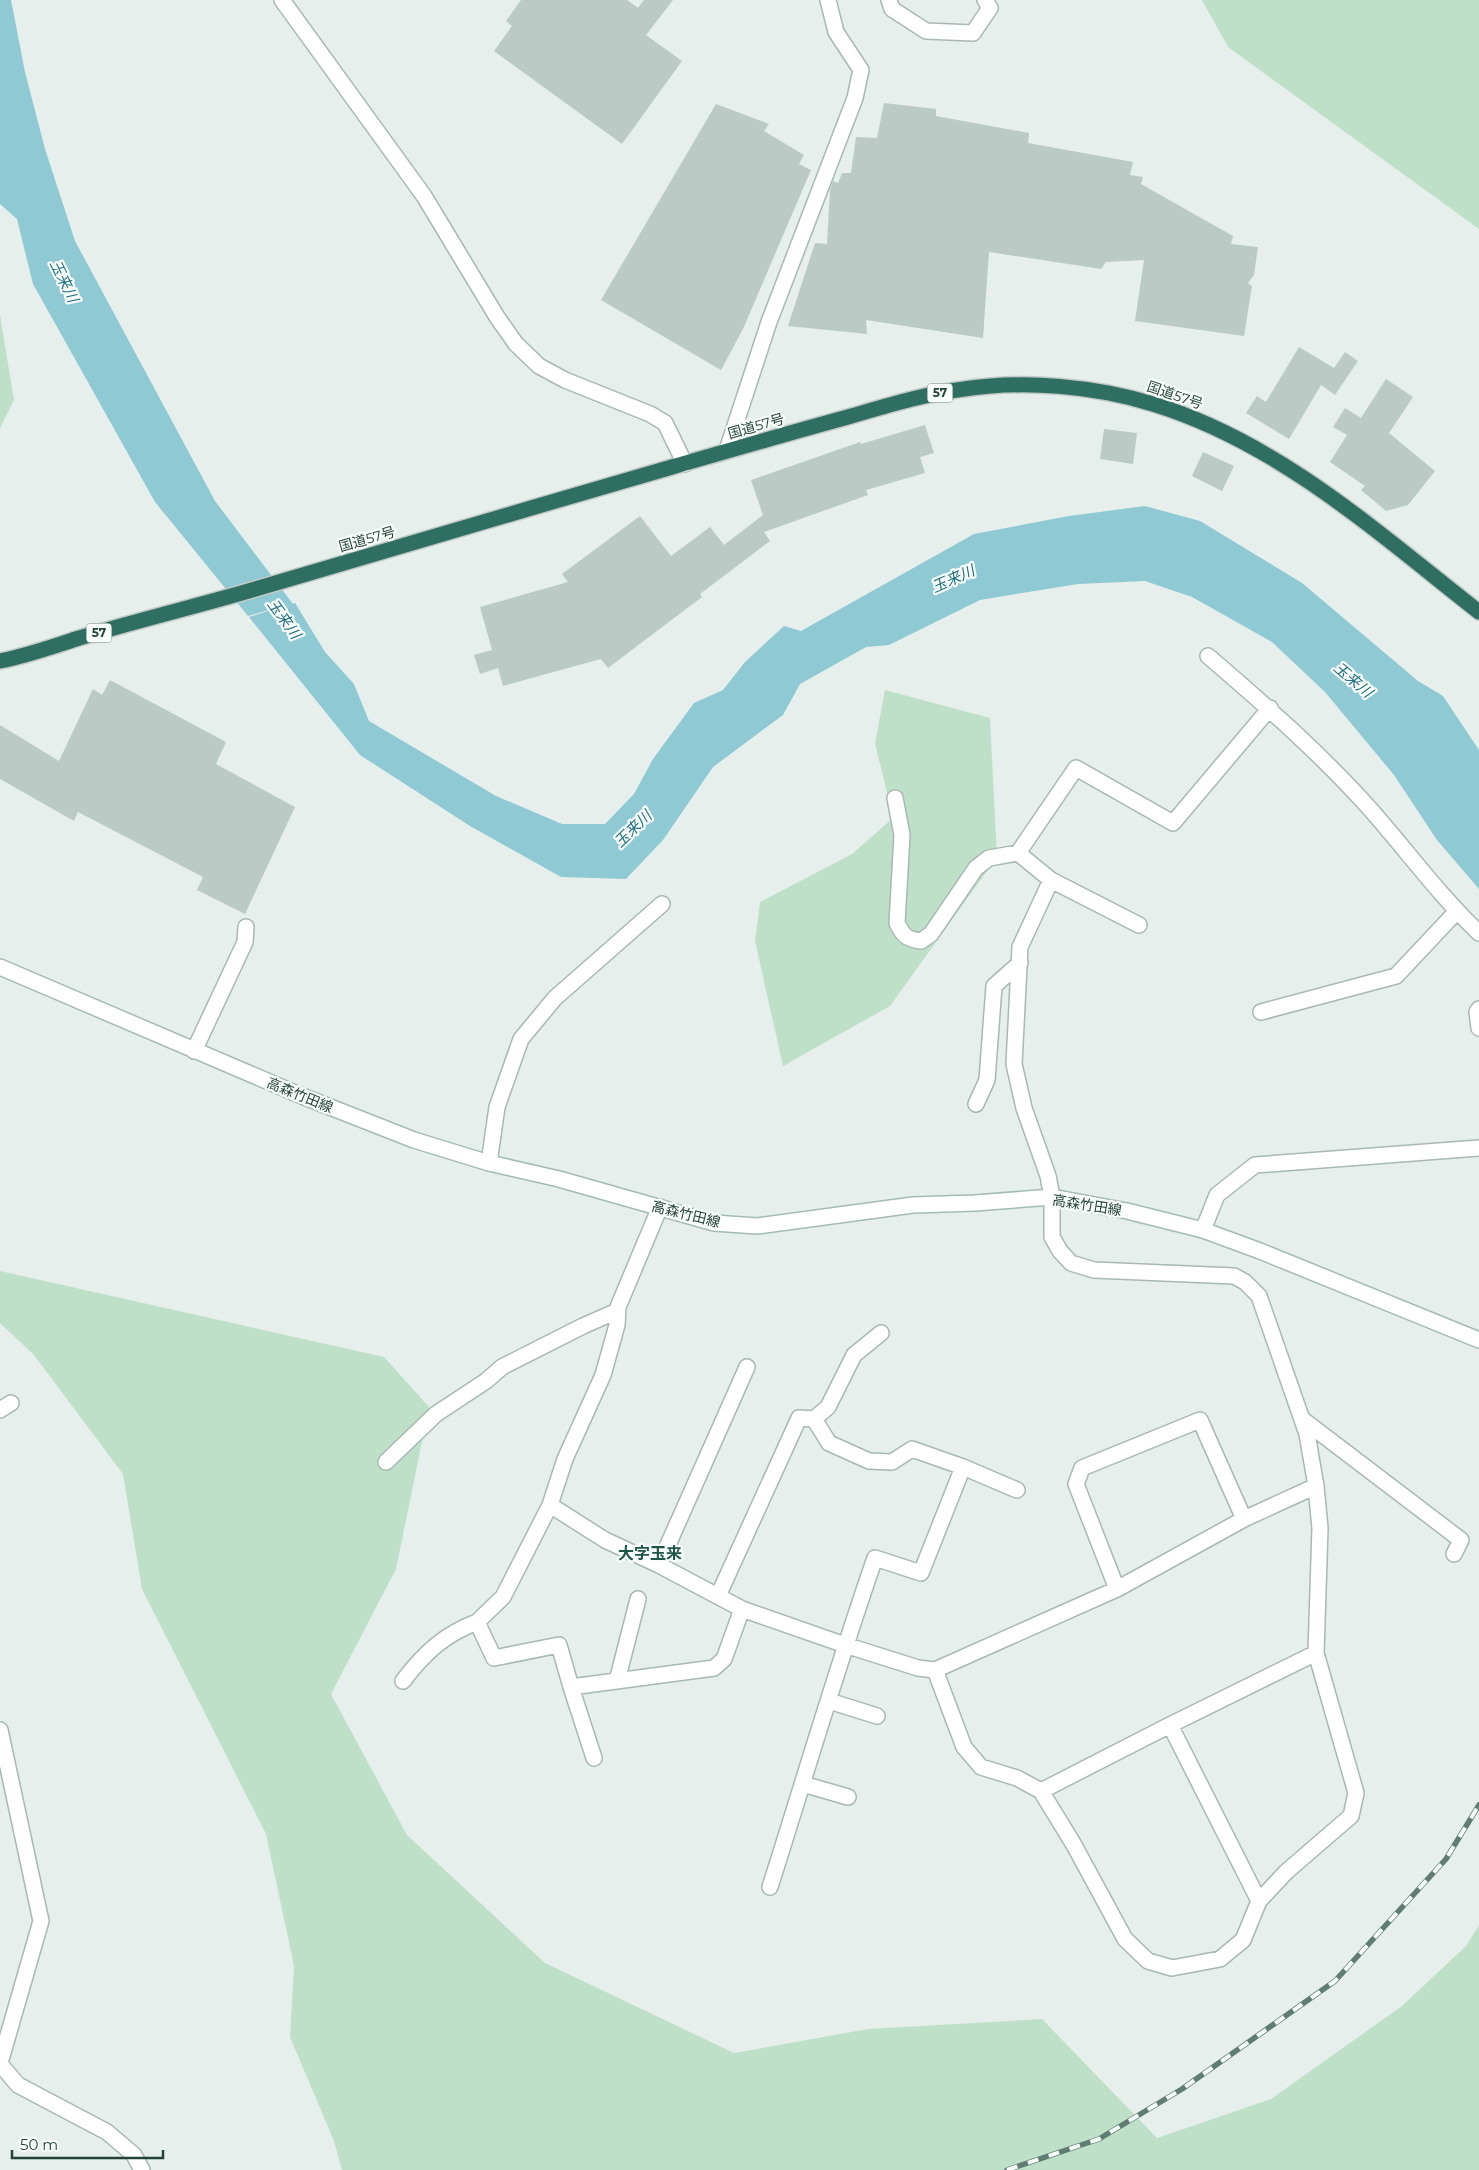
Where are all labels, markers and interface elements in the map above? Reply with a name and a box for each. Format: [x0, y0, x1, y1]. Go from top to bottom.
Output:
water label: 玉来川 [46, 256, 84, 307]
street label: 国道57号 [1145, 377, 1205, 413]
road number: 57 [928, 383, 952, 402]
street label: 国道57号 [726, 409, 786, 443]
street label: 国道57号 [337, 522, 397, 556]
water label: 玉来川 [928, 560, 979, 596]
water label: 玉来川 [263, 595, 306, 644]
road number: 57 [86, 624, 112, 642]
water label: 玉来川 [1330, 658, 1378, 703]
water label: 玉来川 [610, 805, 657, 851]
street label: 高森竹田線 [264, 1074, 336, 1116]
street label: 高森竹田線 [1051, 1191, 1123, 1219]
street label: 高森竹田線 [650, 1197, 722, 1231]
district label: 大字玉来 [618, 1544, 682, 1563]
scale bar [12, 2128, 164, 2160]
text: 50 m [20, 2135, 58, 2154]

